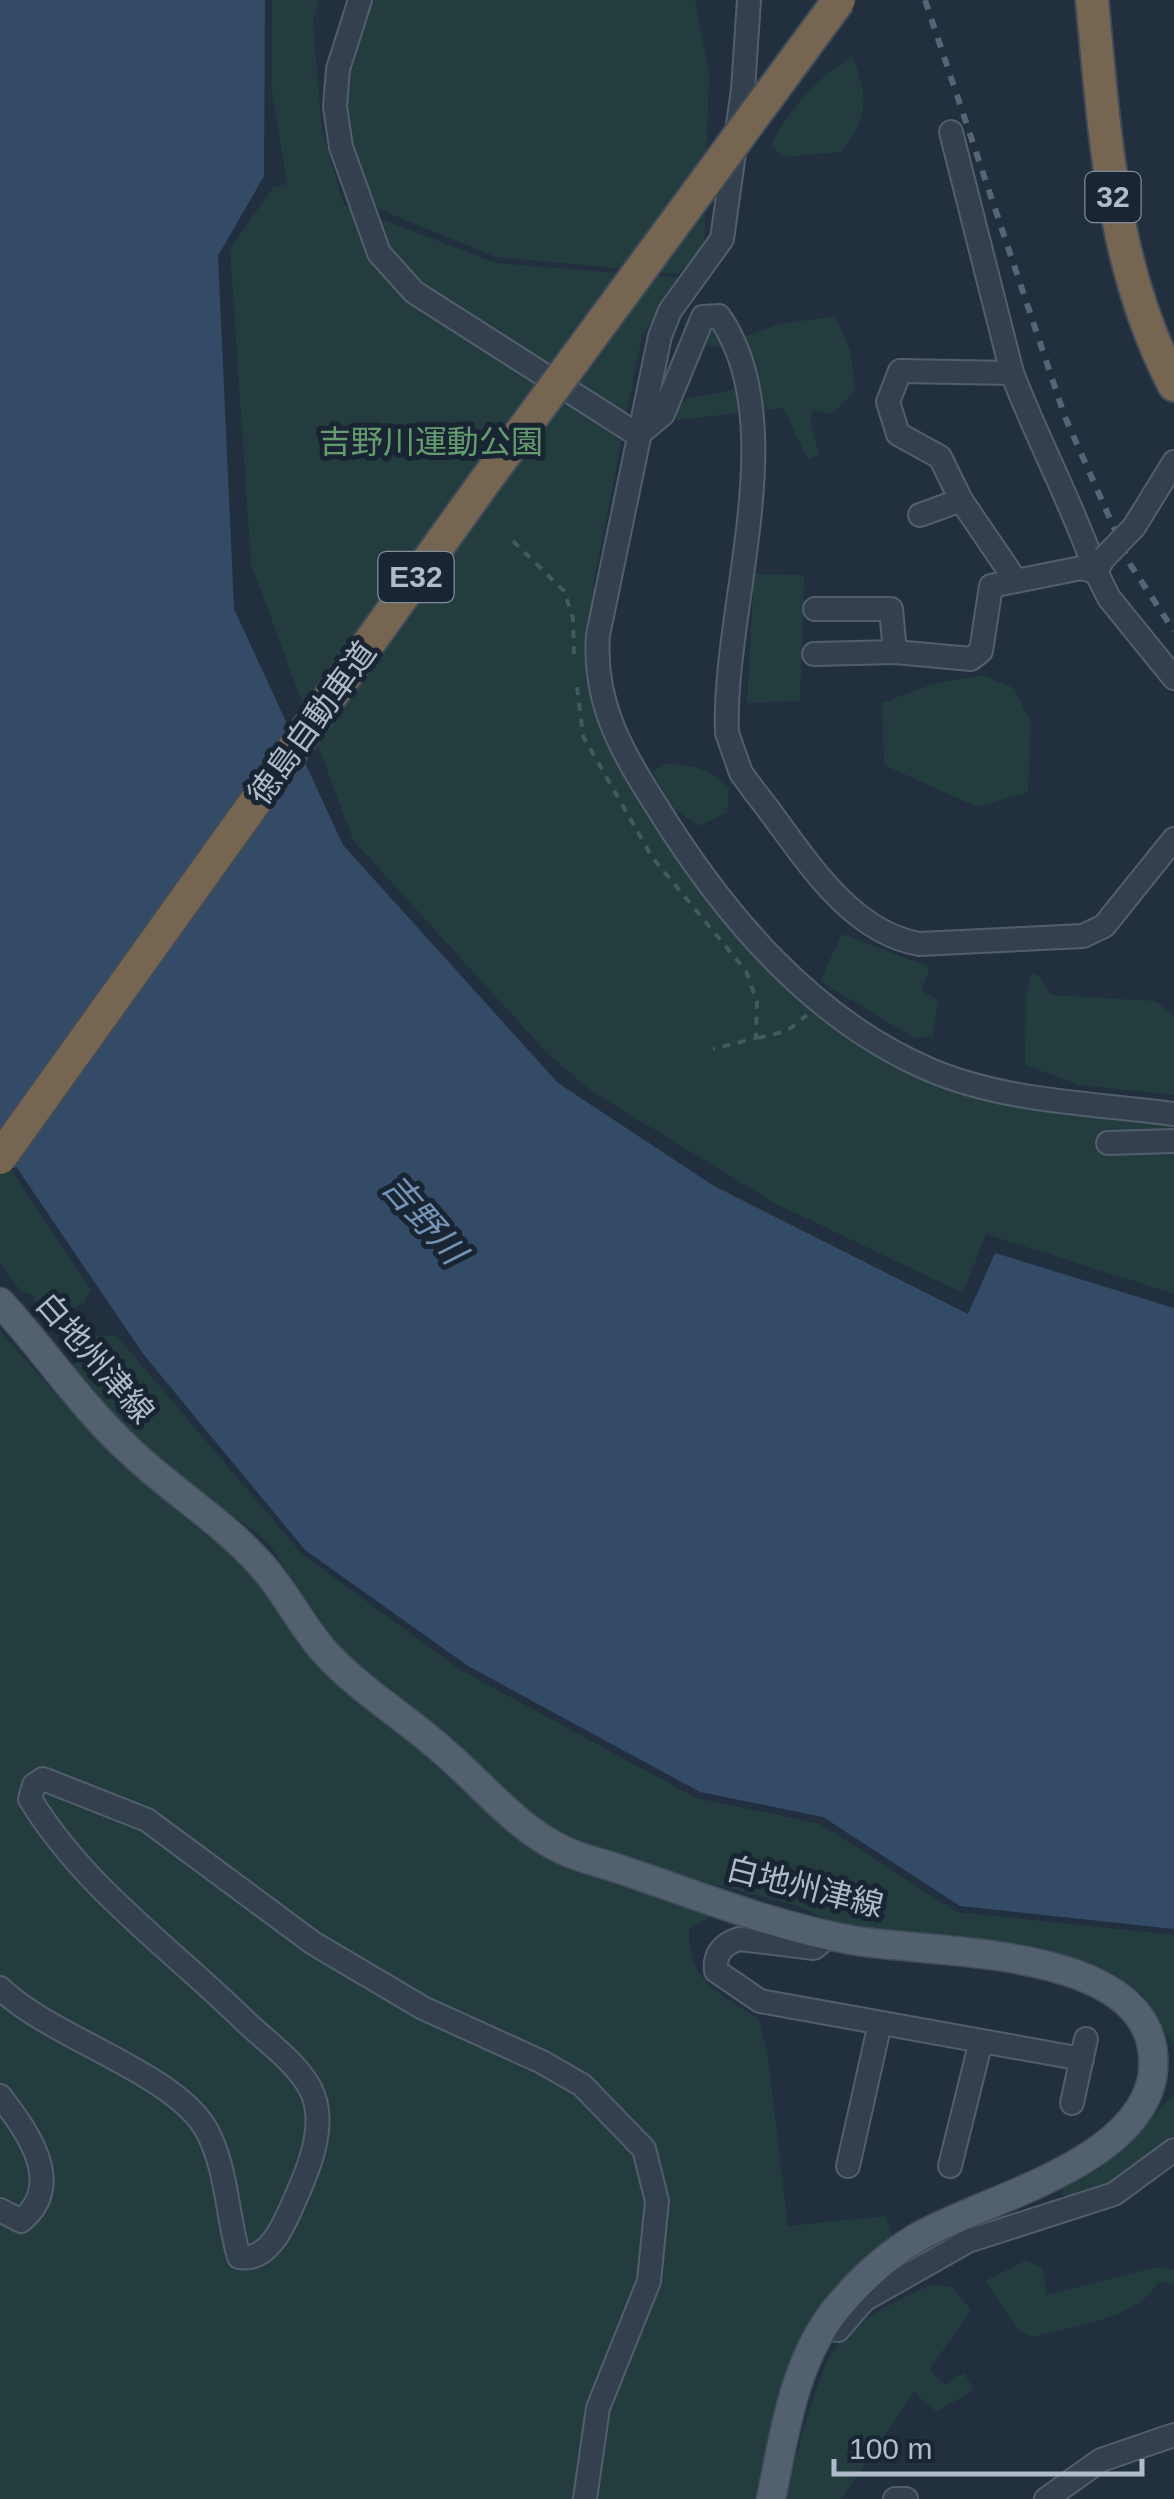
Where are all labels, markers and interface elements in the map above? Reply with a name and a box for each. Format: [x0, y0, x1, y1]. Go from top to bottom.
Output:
road number: 32 [1086, 172, 1140, 222]
park label: 吉野川運動公園 [319, 424, 543, 460]
road number: E32 [378, 552, 454, 602]
street label: 徳島自動車道 [241, 635, 383, 811]
water label: 吉野川 [375, 1166, 476, 1274]
street label: 白地州津線 [29, 1286, 161, 1430]
street label: 白地州津線 [723, 1850, 887, 1924]
scale bar [834, 2414, 1142, 2476]
text: 100 m [849, 2432, 932, 2465]

